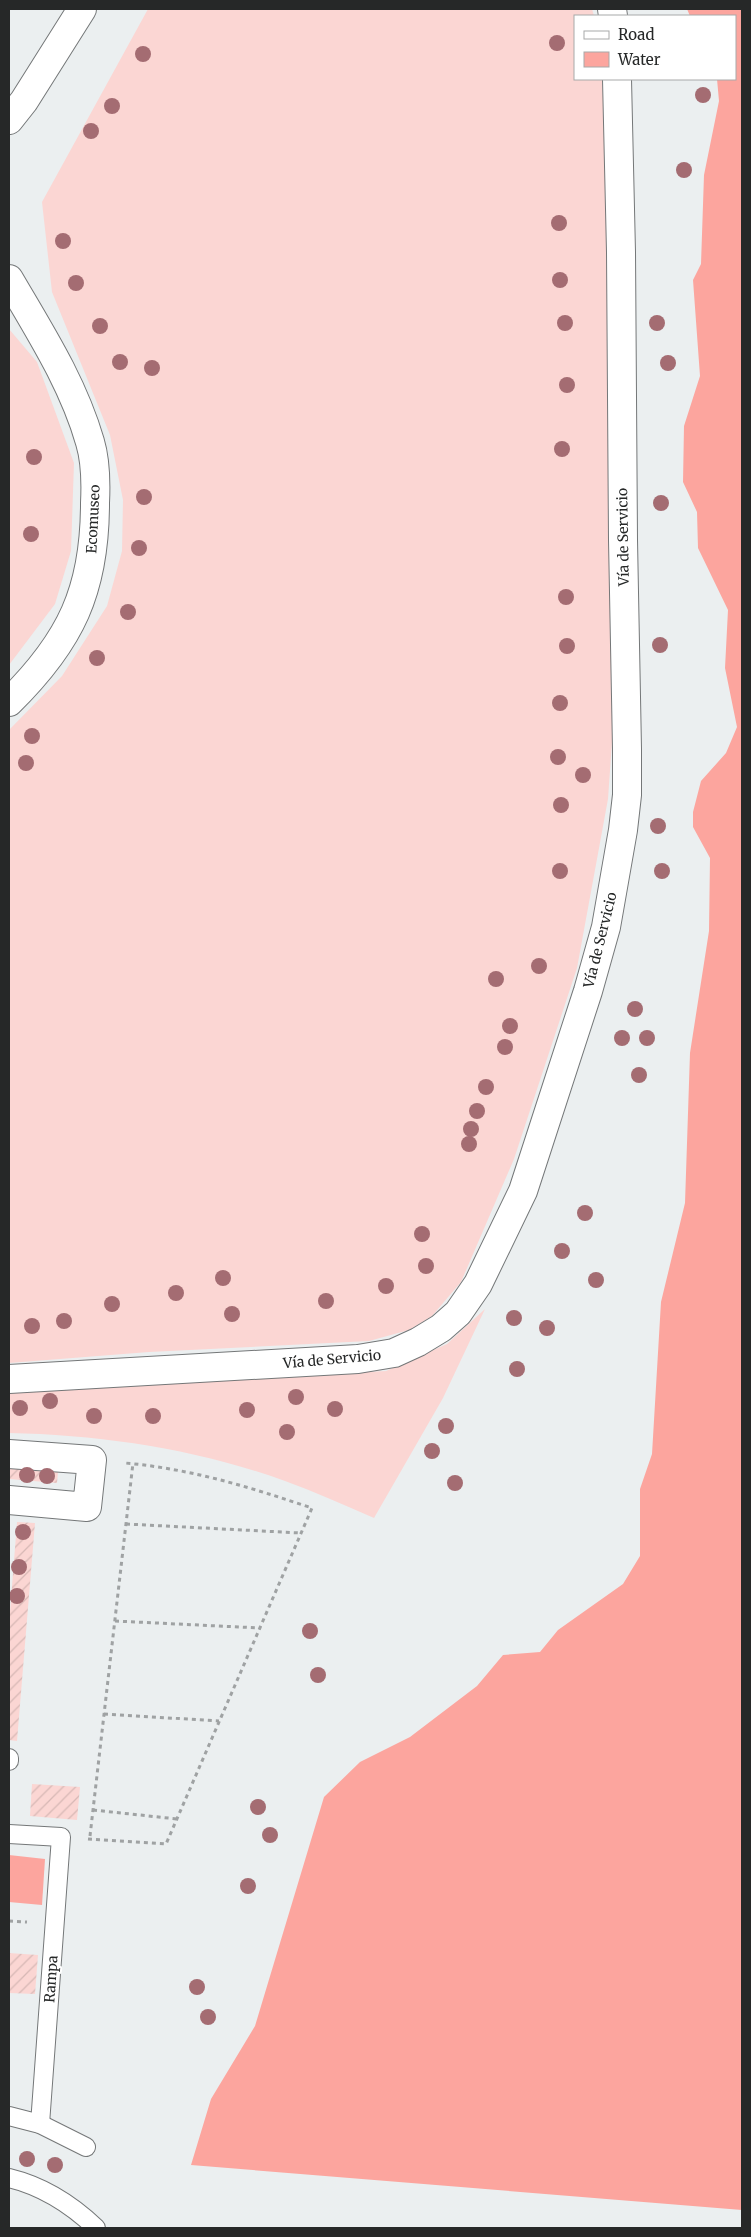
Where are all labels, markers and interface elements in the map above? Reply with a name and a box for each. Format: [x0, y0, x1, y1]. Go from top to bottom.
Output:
legend [574, 15, 736, 80]
text: Road [618, 25, 654, 44]
text: Water [617, 50, 661, 69]
street label: Ecomuseo [82, 484, 104, 554]
street label: Vía de Servicio [613, 488, 633, 587]
street label: Vía de Servicio [579, 890, 621, 991]
street label: Vía de Servicio [281, 1346, 382, 1372]
street label: Rampa [40, 1954, 62, 2003]

